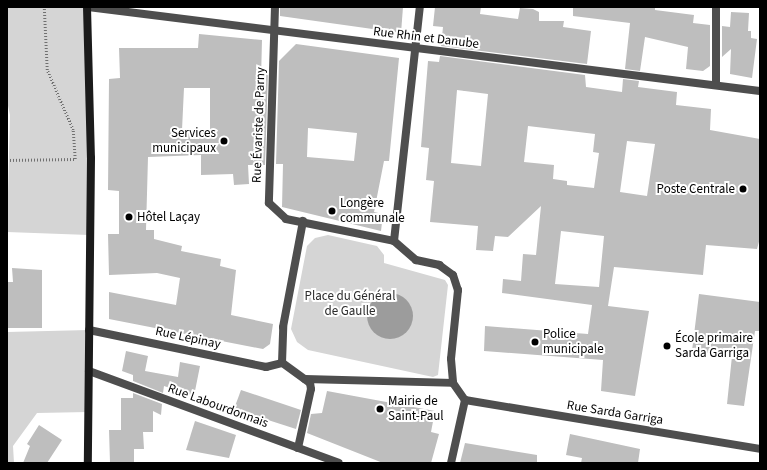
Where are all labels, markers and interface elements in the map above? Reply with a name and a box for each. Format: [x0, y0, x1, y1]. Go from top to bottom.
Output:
street label: Rue Rhin et Danube [372, 24, 480, 52]
street label: Rue Évariste de Parny [249, 67, 269, 183]
place label: Services municipaux [152, 126, 216, 157]
marker: Services municipaux [219, 136, 229, 146]
place label: Poste Centrale [657, 181, 735, 197]
marker: Poste Centrale [738, 184, 748, 194]
place label: Longère communale [340, 196, 405, 227]
marker: Longère communale [327, 206, 337, 216]
place label: Hôtel Laçay [137, 209, 200, 225]
marker: Hôtel Laçay [124, 212, 134, 222]
park label: Place du Général de Gaulle [305, 289, 395, 320]
street label: Rue Lépinay [154, 323, 222, 353]
place label: Police municipale [543, 327, 604, 358]
place label: École primaire Sarda Garriga [675, 331, 753, 362]
marker: Police municipale [530, 337, 540, 347]
marker: École primaire Sarda Garriga [662, 341, 672, 351]
street label: Rue Labourdonnais [166, 381, 270, 431]
place label: Mairie de Saint-Paul [388, 394, 444, 425]
street label: Rue Sarda Garriga [566, 398, 664, 428]
marker: Mairie de Saint-Paul [375, 404, 385, 414]

